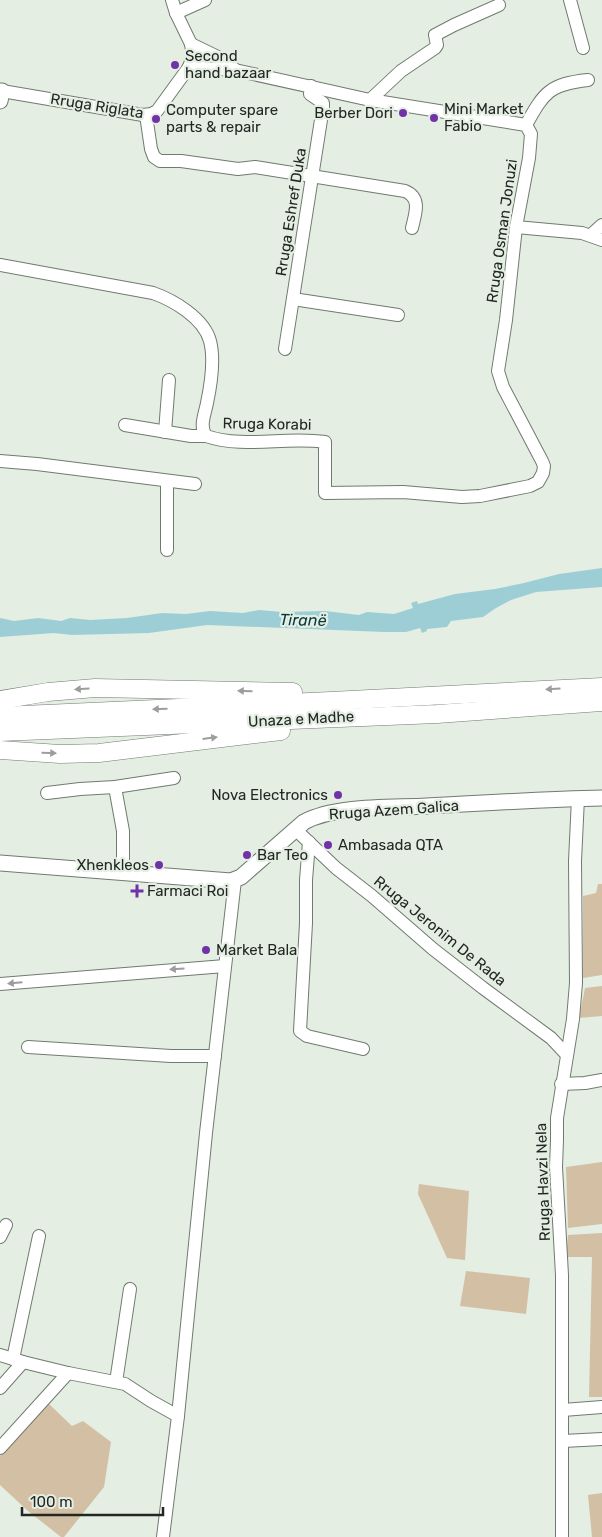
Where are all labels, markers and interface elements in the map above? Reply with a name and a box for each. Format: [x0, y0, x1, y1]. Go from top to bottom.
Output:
place label: Second hand bazaar [185, 47, 272, 82]
marker: Second hand bazaar [169, 59, 181, 71]
street label: Rruga Riglata [49, 90, 145, 122]
place label: Mini Market Fabio [444, 100, 524, 135]
place label: Computer spare parts & repair [166, 101, 278, 136]
place label: Berber Dori [314, 104, 393, 122]
marker: Berber Dori [397, 107, 409, 119]
marker: Mini Market Fabio [428, 112, 440, 124]
marker: Computer spare parts & repair [150, 113, 162, 125]
street label: Rruga Eshref Duka [272, 147, 310, 277]
street label: Rruga Osman Jonuzi [483, 158, 521, 304]
street label: Rruga Korabi [222, 414, 312, 434]
water label: Tiranë [279, 610, 327, 630]
one-way arrow [74, 686, 90, 694]
one-way arrow [545, 686, 561, 694]
one-way arrow [236, 687, 252, 695]
one-way arrow [151, 705, 167, 713]
street label: Unaza e Madhe [248, 707, 354, 731]
one-way arrow [203, 734, 219, 742]
one-way arrow [41, 750, 57, 758]
place label: Nova Electronics [211, 786, 328, 804]
marker: Nova Electronics [332, 789, 344, 801]
street label: Rruga Azem Galica [328, 796, 460, 824]
place label: Ambasada QTA [338, 836, 443, 854]
marker: Ambasada QTA [322, 839, 334, 851]
place label: Bar Teo [257, 846, 308, 864]
marker: Bar Teo [241, 849, 253, 861]
place label: Xhenkleos [77, 856, 149, 874]
marker: Xhenkleos [153, 859, 165, 871]
street label: Rruga Jeronim De Rada [370, 872, 510, 990]
place label: Farmaci Roi [147, 882, 228, 900]
marker: Farmaci Roi [131, 885, 143, 897]
place label: Market Bala [216, 941, 297, 959]
marker: Market Bala [200, 944, 212, 956]
one-way arrow [169, 966, 185, 974]
one-way arrow [7, 979, 23, 987]
street label: Rruga Havzi Nela [532, 1123, 554, 1241]
scale bar [22, 1484, 164, 1516]
text: 100 m [30, 1493, 72, 1511]

